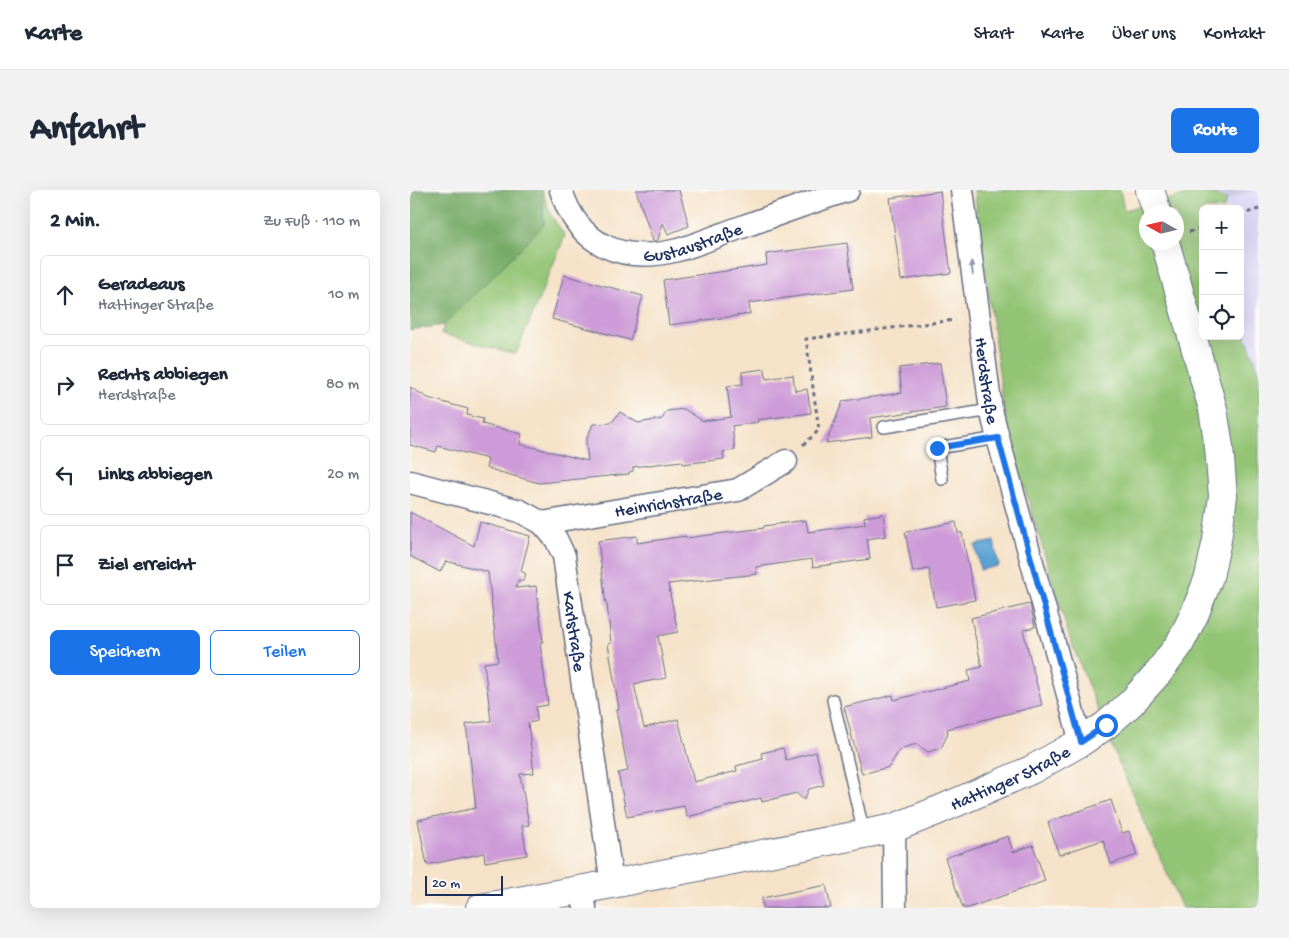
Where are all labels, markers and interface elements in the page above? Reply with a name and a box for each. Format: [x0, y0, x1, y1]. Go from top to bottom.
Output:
text: Karte [25, 20, 82, 49]
text: Start [974, 24, 1013, 45]
text: Karte [1041, 24, 1084, 45]
text: Über uns [1112, 24, 1175, 45]
text: Kontakt [1203, 24, 1264, 45]
button: Route [1171, 108, 1259, 153]
text: Anfahrt [30, 110, 143, 151]
north arrow [1139, 205, 1184, 250]
map controls [1199, 205, 1244, 340]
button: + [1199, 205, 1244, 250]
text: 2 Min. [50, 210, 101, 235]
text: Zu Fuß · 110 m [263, 213, 360, 232]
street label: Gustavstraße [643, 219, 746, 268]
button: − [1199, 250, 1244, 295]
one-way arrow [968, 260, 976, 276]
text: Geradeaus [98, 274, 184, 297]
icon: ahead [51, 281, 79, 309]
text: 10 m [328, 286, 359, 305]
button: locate [1199, 295, 1244, 340]
text: Hattinger Straße [98, 297, 213, 316]
street label: Herdstraße [969, 336, 1002, 427]
text: Rechts abbiegen [98, 364, 228, 387]
icon: right [51, 371, 79, 399]
text: 80 m [326, 376, 359, 395]
text: Herdstraße [98, 387, 175, 406]
route end [926, 437, 949, 460]
icon: left [51, 461, 79, 489]
text: Links abbiegen [98, 464, 212, 487]
text: 20 m [327, 466, 359, 485]
street label: Heinrichstraße [613, 485, 725, 524]
icon: arrive [51, 551, 79, 579]
text: Ziel erreicht [98, 554, 195, 577]
street label: Karlstraße [556, 590, 589, 674]
button: Speichern [50, 630, 200, 675]
button: Teilen [210, 630, 360, 675]
route start [1095, 714, 1118, 737]
street label: Hattinger Straße [948, 742, 1075, 817]
scale bar [425, 873, 502, 896]
text: 20 m [432, 876, 460, 893]

